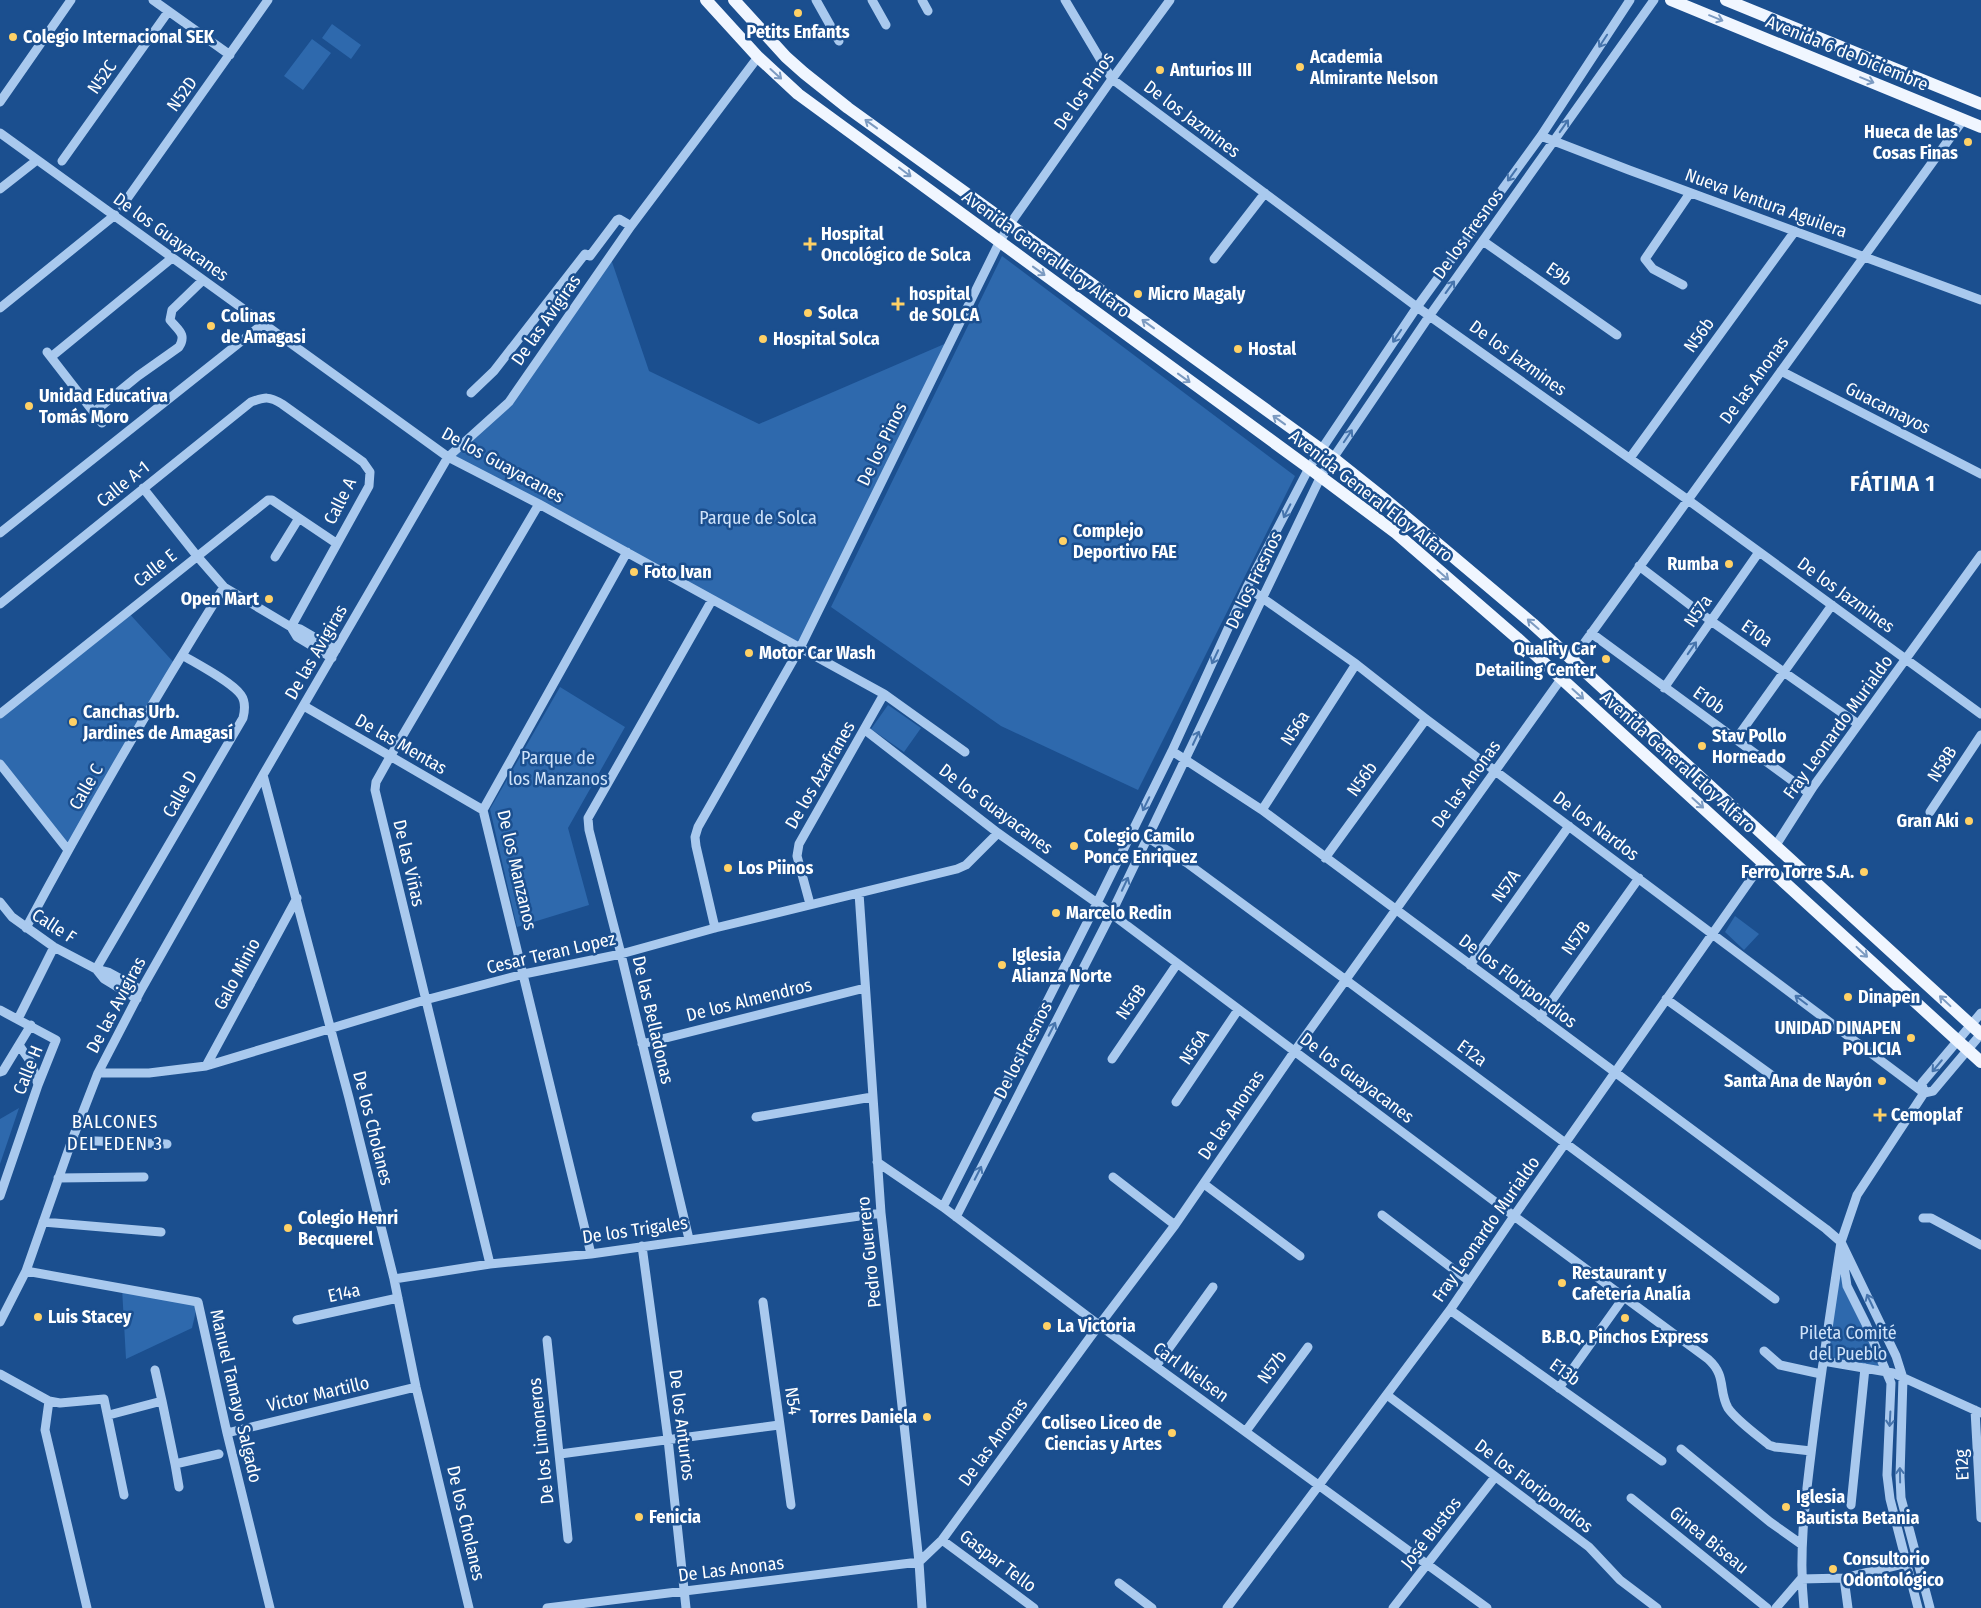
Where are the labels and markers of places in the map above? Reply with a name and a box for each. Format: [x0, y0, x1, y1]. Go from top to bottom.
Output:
marker: Petits Enfants [792, 7, 804, 19]
place label: Petits Enfants [746, 21, 850, 43]
place label: Colegio Internacional SEK [23, 26, 215, 48]
marker: Colegio Internacional SEK [7, 31, 19, 43]
place label: Academia Almirante Nelson [1309, 46, 1438, 89]
place label: Anturios III [1169, 59, 1252, 81]
marker: Academia Almirante Nelson [1294, 61, 1306, 73]
marker: Anturios III [1154, 64, 1166, 76]
place label: Hueca de las Cosas Finas [1864, 121, 1958, 164]
marker: Hueca de las Cosas Finas [1962, 136, 1974, 148]
place label: Hospital Oncológico de Solca [821, 223, 971, 266]
marker: Hospital Oncológico de Solca [803, 237, 817, 251]
place label: hospital de SOLCA [909, 283, 979, 326]
place label: Micro Magaly [1148, 283, 1246, 305]
marker: Micro Magaly [1132, 288, 1144, 300]
marker: hospital de SOLCA [891, 297, 905, 311]
place label: Solca [818, 302, 858, 324]
place label: Colinas de Amagasi [221, 305, 306, 348]
marker: Solca [802, 307, 814, 319]
marker: Colinas de Amagasi [205, 320, 217, 332]
place label: Hospital Solca [773, 328, 880, 350]
marker: Hospital Solca [757, 333, 769, 345]
place label: Hostal [1248, 338, 1296, 360]
marker: Hostal [1232, 343, 1244, 355]
place label: Unidad Educativa Tomás Moro [39, 385, 168, 428]
marker: Unidad Educativa Tomás Moro [23, 400, 35, 412]
place label: Complejo Deportivo FAE [1073, 520, 1177, 563]
marker: Complejo Deportivo FAE [1057, 535, 1069, 547]
place label: Rumba [1667, 553, 1719, 575]
marker: Rumba [1723, 558, 1735, 570]
place label: Foto Ivan [644, 561, 712, 583]
marker: Foto Ivan [628, 566, 640, 578]
place label: Open Mart [181, 588, 260, 610]
marker: Open Mart [263, 593, 275, 605]
place label: Quality Car Detailing Center [1475, 638, 1596, 681]
place label: Motor Car Wash [759, 642, 876, 664]
marker: Motor Car Wash [743, 647, 755, 659]
marker: Quality Car Detailing Center [1600, 653, 1612, 665]
place label: Canchas Urb. Jardines de Amagasí [82, 701, 233, 744]
marker: Canchas Urb. Jardines de Amagasí [67, 716, 79, 728]
place label: Stav Pollo Horneado [1712, 725, 1787, 768]
marker: Stav Pollo Horneado [1696, 740, 1708, 752]
place label: Gran Aki [1897, 810, 1959, 832]
marker: Gran Aki [1963, 815, 1975, 827]
place label: Colegio Camilo Ponce Enriquez [1084, 825, 1198, 868]
marker: Colegio Camilo Ponce Enriquez [1068, 840, 1080, 852]
place label: Los Piinos [738, 857, 813, 879]
place label: Ferro Torre S.A. [1741, 861, 1854, 883]
marker: Los Piinos [722, 862, 734, 874]
marker: Ferro Torre S.A. [1858, 866, 1870, 878]
place label: Marcelo Redin [1066, 902, 1172, 924]
marker: Marcelo Redin [1050, 907, 1062, 919]
place label: Iglesia Alianza Norte [1011, 944, 1112, 987]
marker: Iglesia Alianza Norte [996, 959, 1008, 971]
place label: Dinapen [1858, 986, 1920, 1008]
marker: Dinapen [1842, 991, 1854, 1003]
place label: UNIDAD DINAPEN POLICIA [1775, 1017, 1901, 1060]
marker: UNIDAD DINAPEN POLICIA [1905, 1032, 1917, 1044]
place label: Santa Ana de Nayón [1724, 1070, 1872, 1092]
marker: Santa Ana de Nayón [1876, 1075, 1888, 1087]
place label: Cemoplaf [1891, 1104, 1964, 1126]
marker: Cemoplaf [1873, 1108, 1887, 1122]
place label: Colegio Henri Becquerel [298, 1207, 398, 1250]
marker: Colegio Henri Becquerel [282, 1222, 294, 1234]
place label: Restaurant y Cafetería Analía [1572, 1262, 1691, 1305]
marker: Restaurant y Cafetería Analía [1556, 1277, 1568, 1289]
place label: Luis Stacey [48, 1306, 132, 1328]
marker: Luis Stacey [32, 1311, 44, 1323]
marker: B.B.Q. Pinchos Express [1619, 1312, 1631, 1324]
place label: La Victoria [1057, 1315, 1136, 1337]
marker: La Victoria [1041, 1320, 1053, 1332]
place label: B.B.Q. Pinchos Express [1542, 1326, 1709, 1348]
place label: Torres Daniela [810, 1406, 917, 1428]
marker: Torres Daniela [921, 1411, 933, 1423]
place label: Coliseo Liceo de Ciencias y Artes [1041, 1412, 1162, 1455]
marker: Coliseo Liceo de Ciencias y Artes [1166, 1427, 1178, 1439]
place label: Iglesia Bautista Betania [1796, 1486, 1919, 1529]
marker: Iglesia Bautista Betania [1780, 1501, 1792, 1513]
place label: Fenicia [649, 1506, 701, 1528]
marker: Fenicia [633, 1511, 645, 1523]
place label: Consultorio Odontológico [1843, 1548, 1944, 1591]
marker: Consultorio Odontológico [1827, 1563, 1839, 1575]

